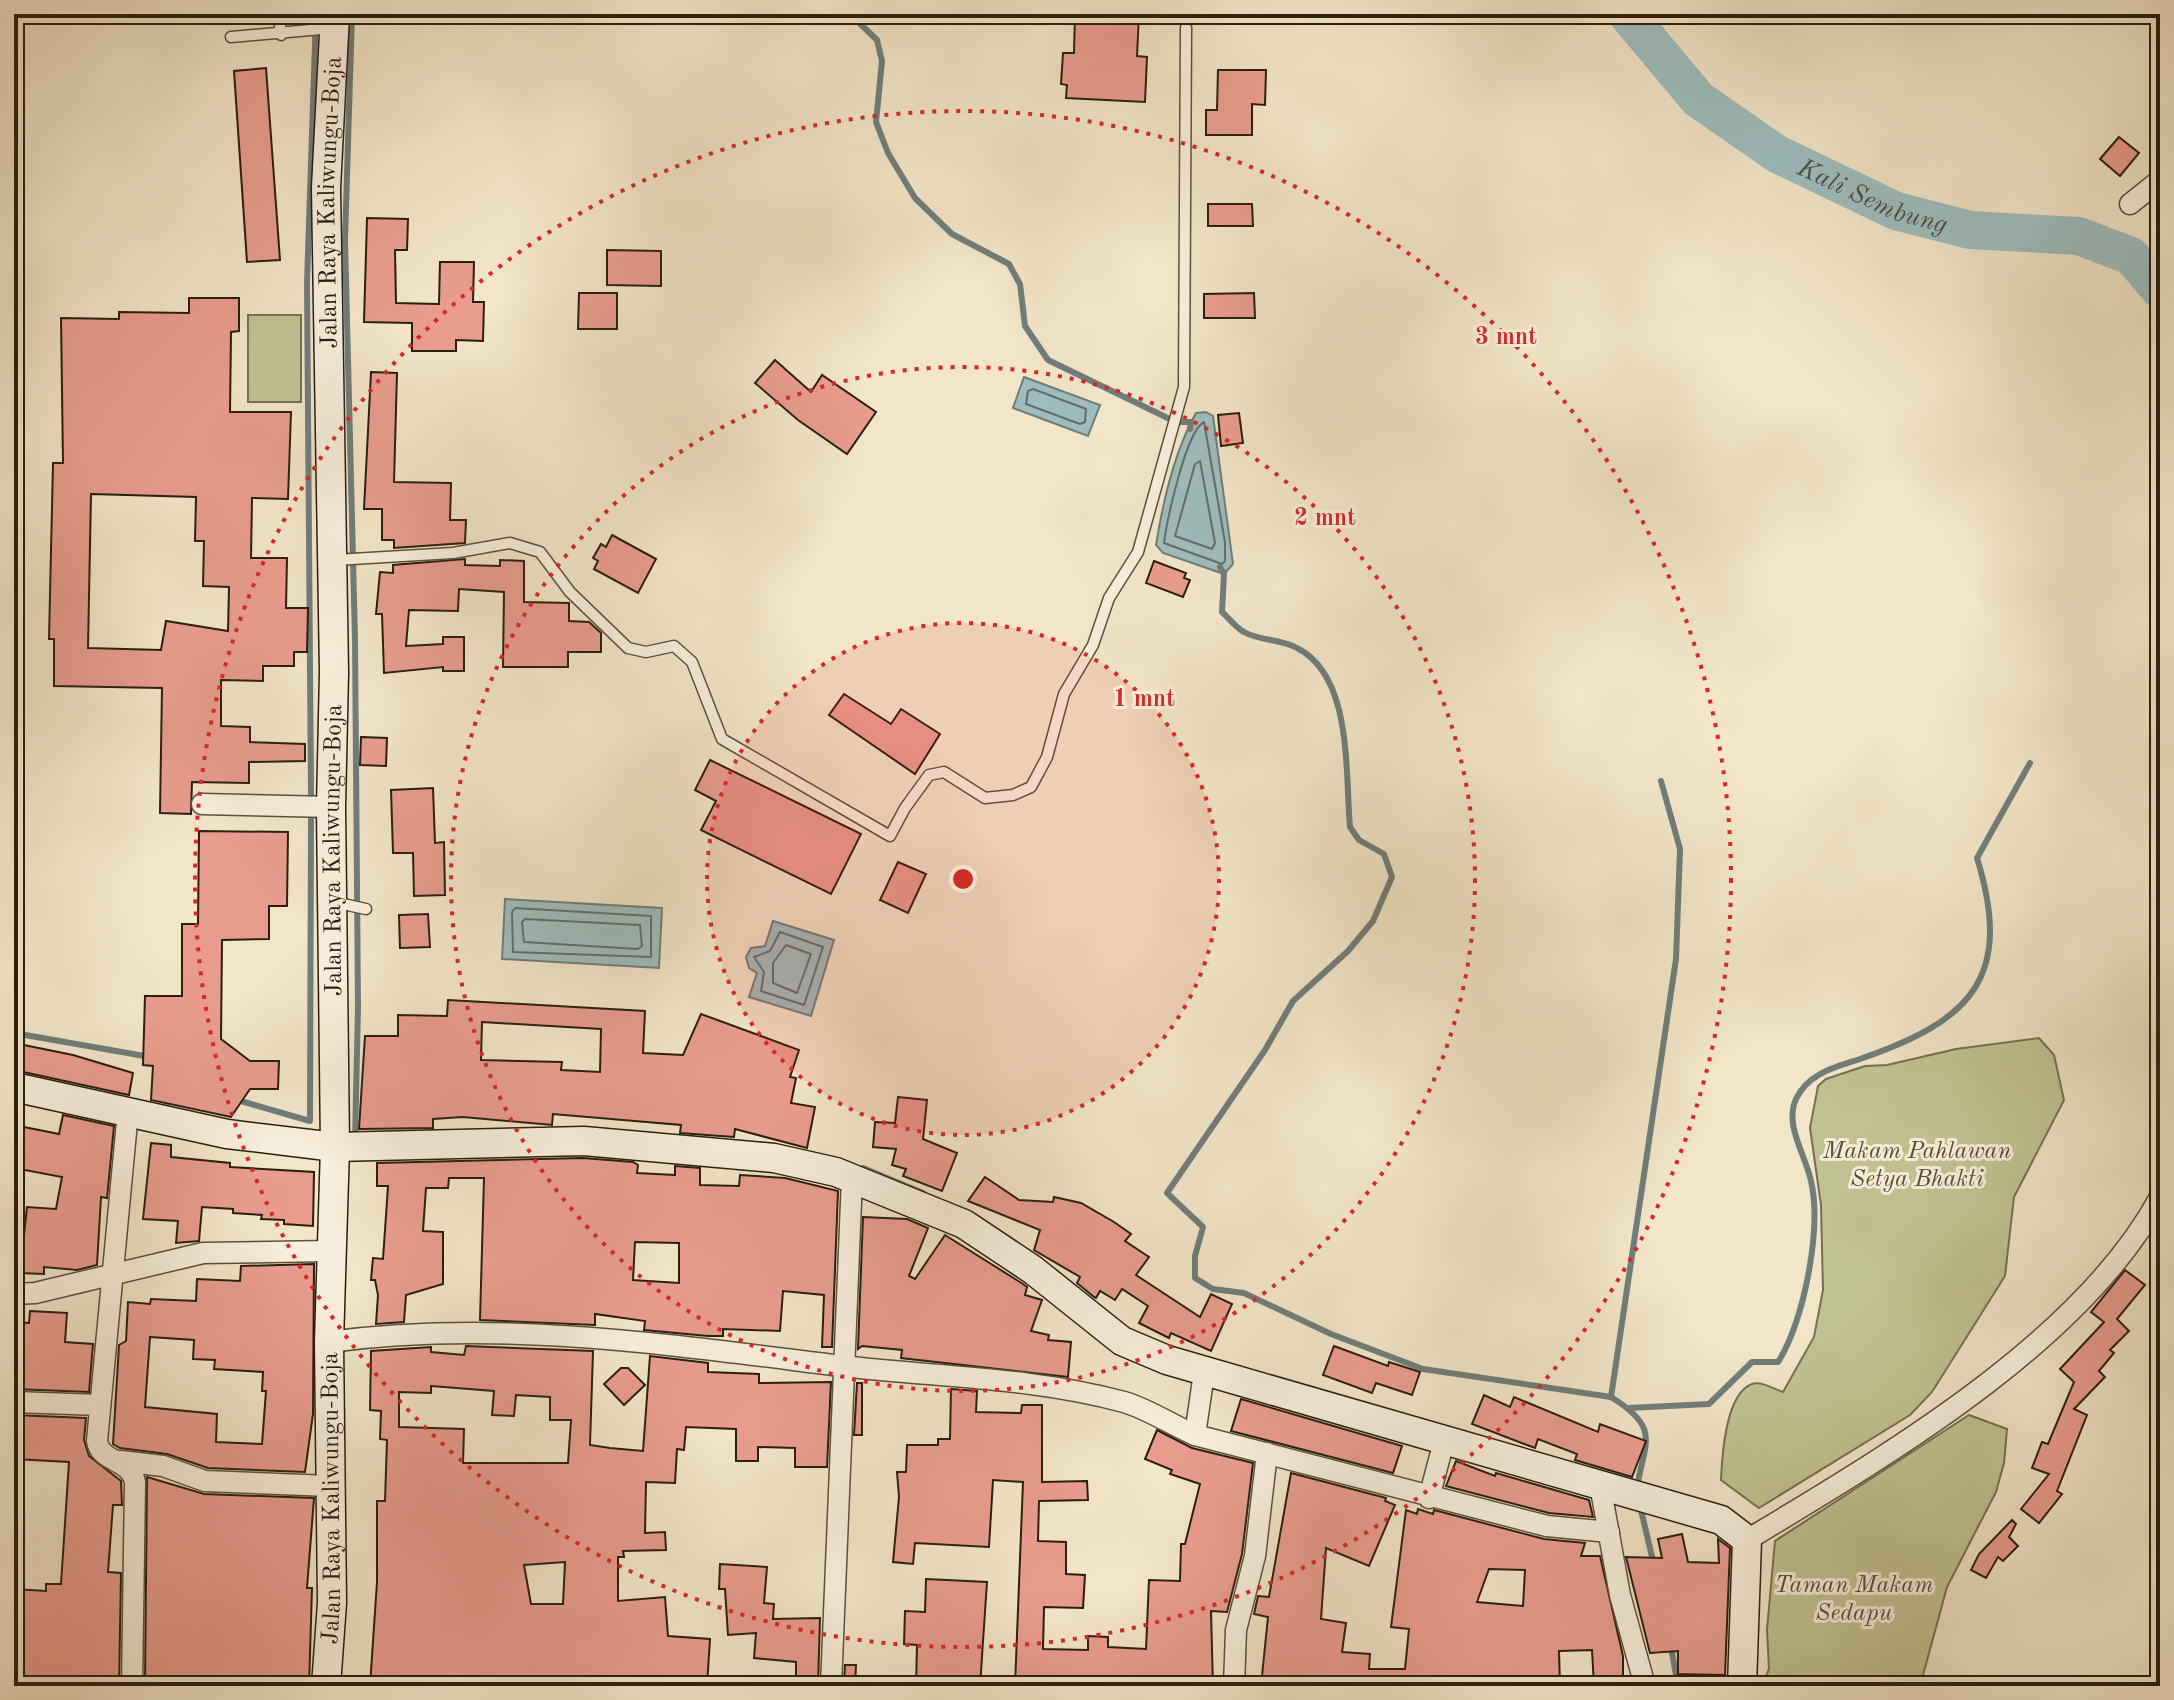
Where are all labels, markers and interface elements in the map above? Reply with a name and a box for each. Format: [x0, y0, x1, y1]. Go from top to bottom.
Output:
street label: Jalan Raya Kaliwungu-Boja [316, 56, 347, 349]
water label: Kali Sembung [1792, 155, 1950, 239]
text: 3 mnt [1475, 326, 1537, 350]
text: 2 mnt [1294, 507, 1356, 531]
text: 1 mnt [1113, 688, 1175, 712]
street label: Jalan Raya Kaliwungu-Boja [321, 704, 347, 997]
centre of rings [949, 865, 977, 893]
park label: Makam Pahlawan Setya Bhakti [1822, 1140, 2011, 1192]
street label: Jalan Raya Kaliwungu-Boja [319, 1352, 346, 1645]
park label: Taman Makam Sedapu [1775, 1574, 1933, 1626]

